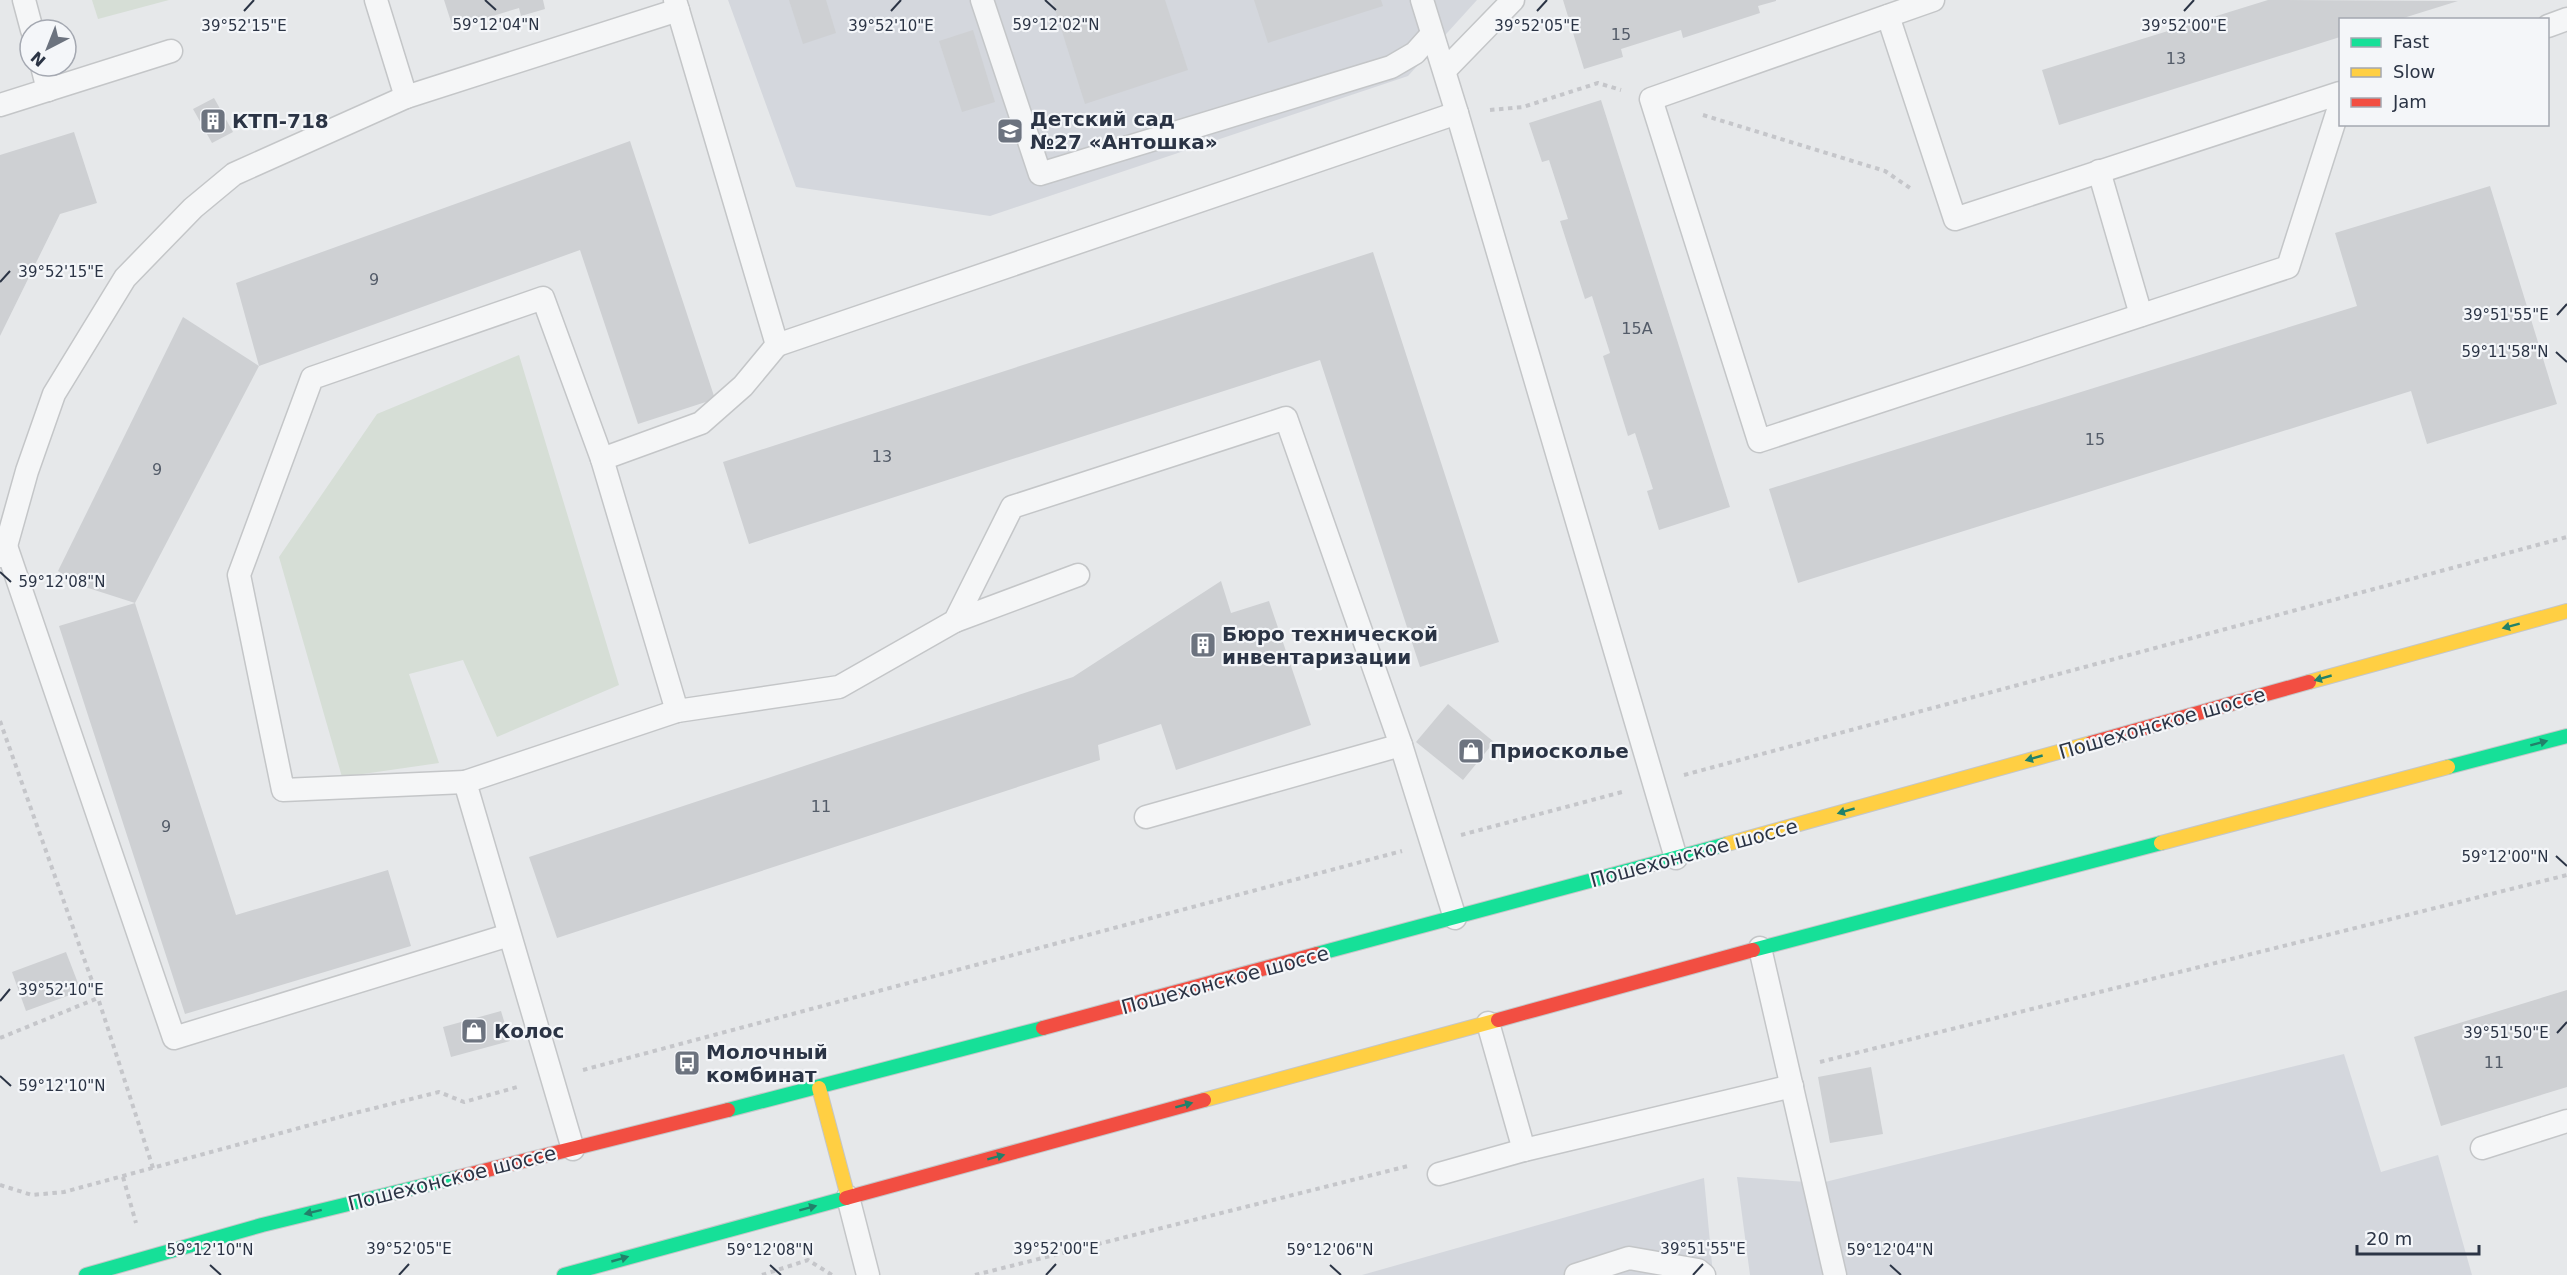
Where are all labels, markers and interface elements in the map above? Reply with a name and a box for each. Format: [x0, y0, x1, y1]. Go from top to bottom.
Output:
text: 59°12'04"N [452, 16, 540, 34]
text: 59°12'02"N [1012, 16, 1100, 34]
text: 39°52'15"E [201, 17, 287, 35]
text: 39°52'10"E [848, 17, 934, 35]
text: 39°52'05"E [1494, 17, 1580, 35]
text: 39°52'00"E [2141, 17, 2227, 35]
north arrow [18, 18, 78, 78]
legend [2339, 18, 2549, 126]
house number: 15 [1611, 25, 1631, 44]
text: Fast [2393, 31, 2429, 52]
text: N [27, 47, 50, 70]
house number: 13 [2166, 49, 2186, 68]
text: Slow [2393, 61, 2435, 82]
text: Jam [2392, 91, 2427, 112]
building icon: КТП-718 [198, 106, 228, 136]
place label: Детский сад №27 «Антошка» [1030, 107, 1218, 154]
place label: КТП-718 [232, 109, 329, 133]
school or university icon: Детский сад №27 «Антошка» [995, 116, 1025, 146]
text: 39°52'15"E [18, 263, 104, 281]
house number: 9 [369, 270, 379, 289]
text: 39°51'55"E [2463, 306, 2549, 324]
house number: 15А [1621, 319, 1653, 338]
text: 59°11'58"N [2461, 343, 2549, 361]
house number: 15 [2085, 430, 2105, 449]
house number: 13 [872, 447, 892, 466]
house number: 9 [152, 460, 162, 479]
text: 59°12'08"N [18, 573, 106, 591]
place label: Бюро технической инвентаризации [1222, 622, 1438, 669]
one-way arrow [2501, 622, 2519, 631]
building icon: Бюро технической инвентаризации [1188, 630, 1218, 660]
one-way arrow [2313, 674, 2331, 683]
street label: Пошехонское шоссе [2056, 682, 2268, 764]
shop icon: Приосколье [1456, 736, 1486, 766]
one-way arrow [2531, 738, 2549, 747]
place label: Приосколье [1490, 739, 1629, 763]
one-way arrow [2024, 754, 2043, 764]
house number: 11 [811, 797, 831, 816]
one-way arrow [1837, 807, 1855, 816]
street label: Пошехонское шоссе [1588, 814, 1800, 892]
house number: 9 [161, 817, 171, 836]
text: 59°12'00"N [2461, 848, 2549, 866]
street label: Пошехонское шоссе [1119, 941, 1331, 1019]
text: 39°52'10"E [18, 981, 104, 999]
shop icon: Колос [459, 1016, 489, 1046]
place label: Колос [494, 1019, 564, 1043]
text: 39°51'50"E [2463, 1024, 2549, 1042]
place label: Молочный комбинат [706, 1040, 828, 1087]
bus stop icon: Молочный комбинат [672, 1048, 702, 1078]
house number: 11 [2484, 1053, 2504, 1072]
text: 59°12'10"N [18, 1077, 106, 1095]
one-way arrow [1175, 1100, 1194, 1110]
street label: Пошехонское шоссе [345, 1140, 559, 1216]
one-way arrow [987, 1152, 1005, 1161]
one-way arrow [799, 1203, 817, 1212]
one-way arrow [303, 1208, 322, 1218]
scale bar [2357, 1218, 2478, 1256]
text: 20 m [2366, 1228, 2412, 1249]
text: 39°52'05"E [366, 1240, 452, 1258]
text: 39°52'00"E [1013, 1240, 1099, 1258]
text: 39°51'55"E [1660, 1240, 1746, 1258]
text: 59°12'10"N [166, 1241, 254, 1259]
text: 59°12'08"N [726, 1241, 814, 1259]
text: 59°12'06"N [1286, 1241, 1374, 1259]
text: 59°12'04"N [1846, 1241, 1934, 1259]
one-way arrow [611, 1254, 629, 1263]

